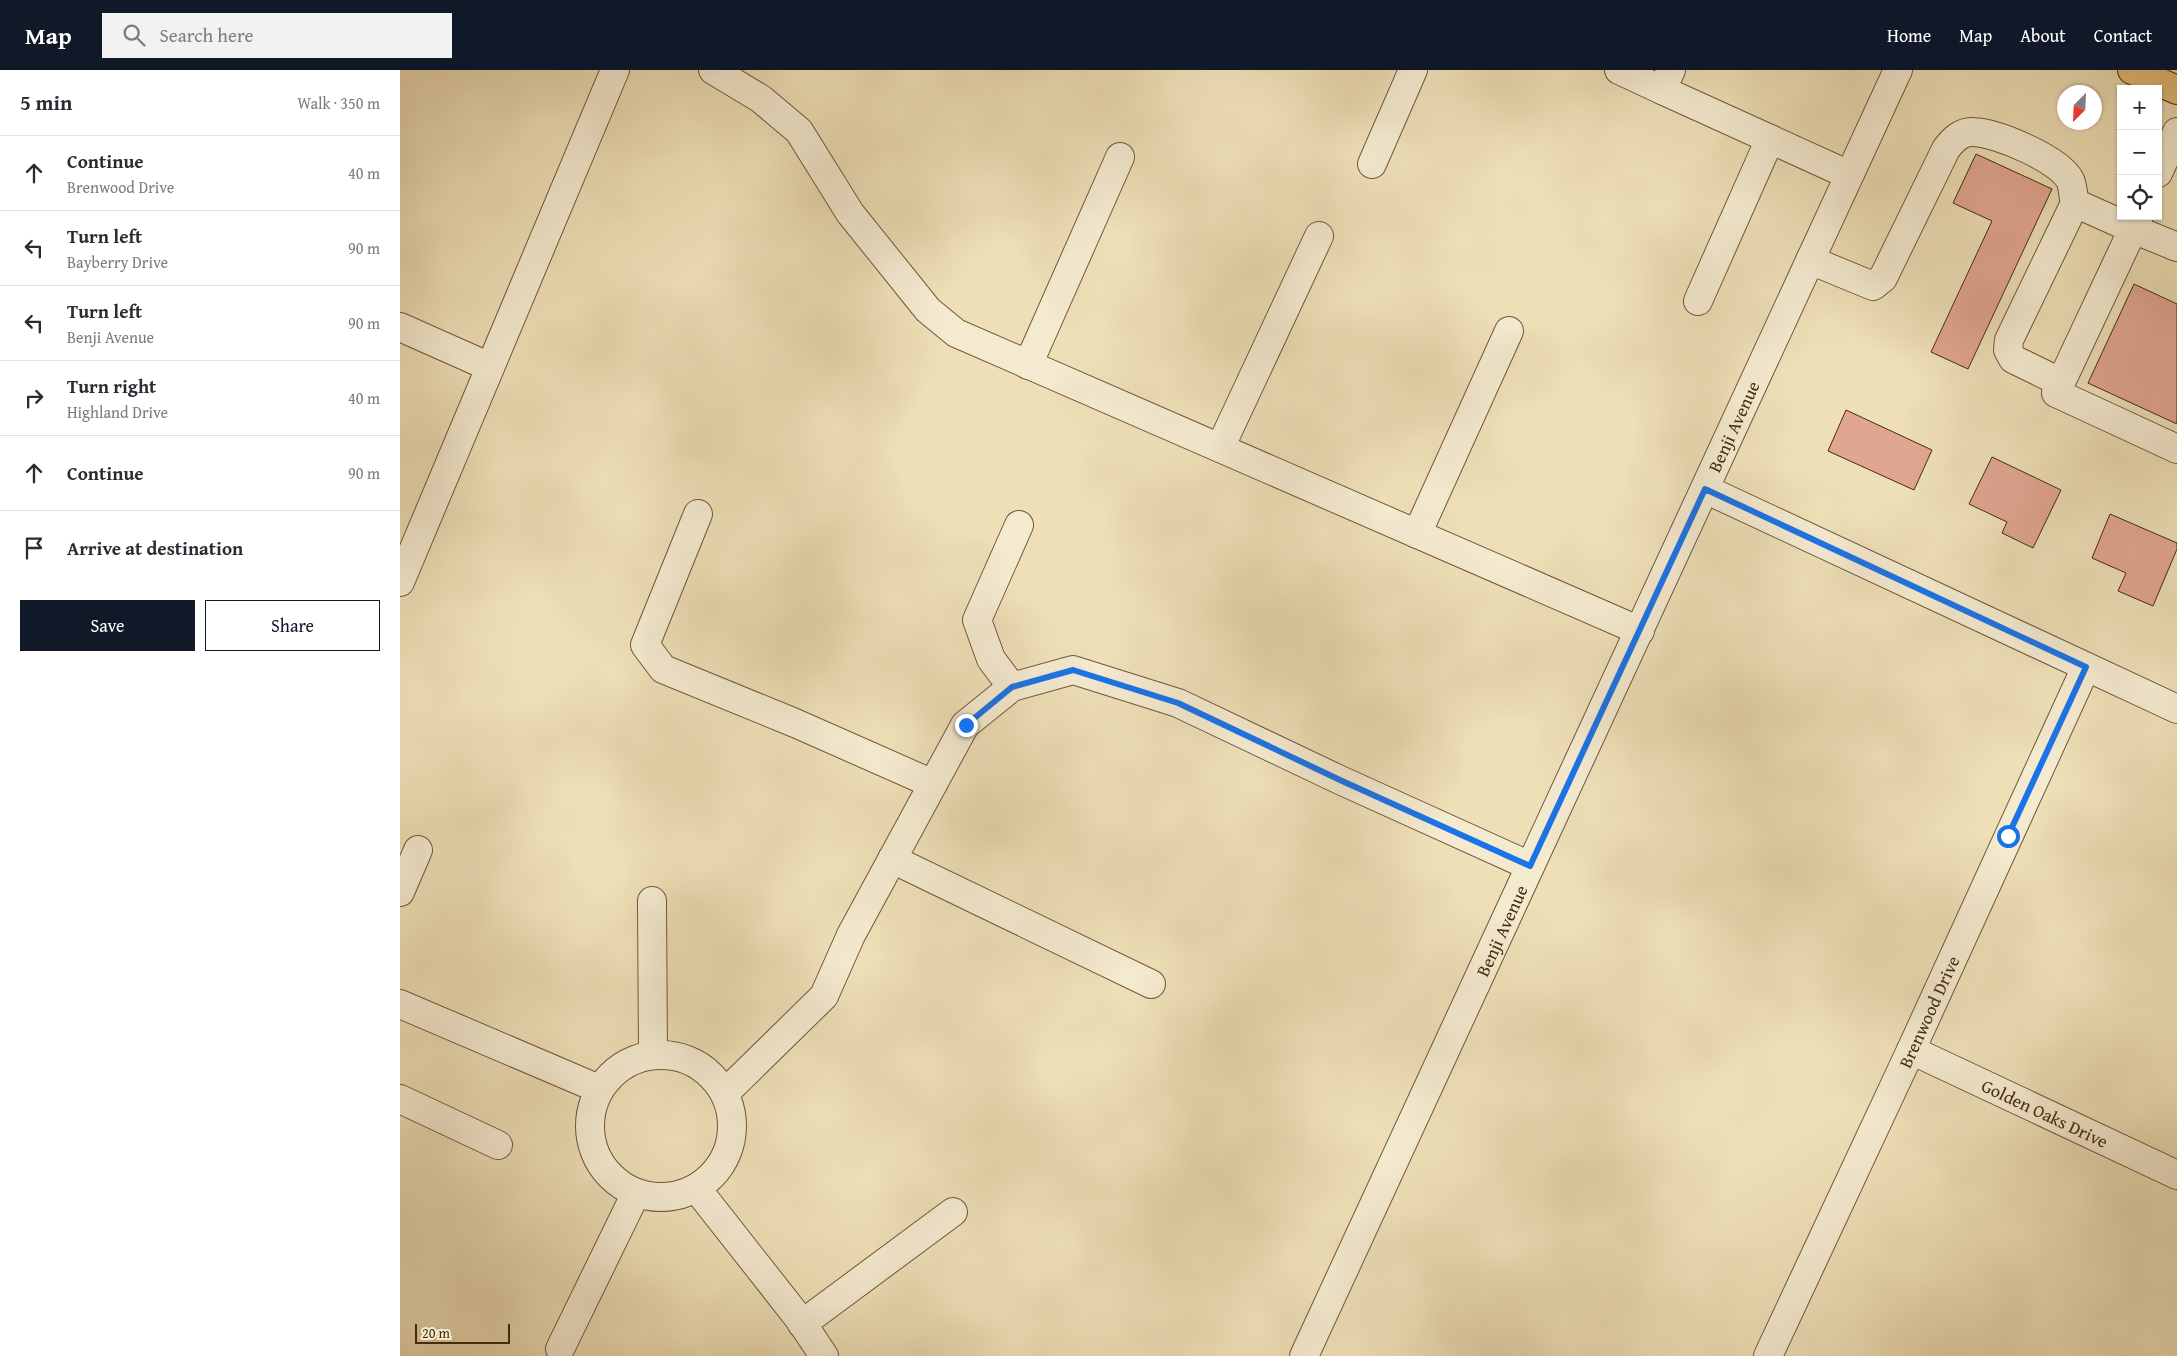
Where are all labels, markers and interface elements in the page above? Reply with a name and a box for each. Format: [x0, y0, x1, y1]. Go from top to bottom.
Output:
search box [102, 13, 452, 58]
text: Map [25, 18, 72, 53]
icon: search [120, 21, 148, 49]
text: Search here [160, 21, 253, 49]
text: Home [1887, 22, 1931, 49]
text: Map [1959, 22, 1992, 49]
text: About [2020, 22, 2066, 49]
text: Contact [2094, 22, 2152, 49]
north arrow [2057, 85, 2102, 130]
map controls [2117, 85, 2162, 220]
button: + [2117, 85, 2162, 130]
text: 5 min [20, 87, 72, 118]
text: Walk · 350 m [297, 91, 380, 115]
button: − [2117, 130, 2162, 175]
text: Continue [67, 147, 144, 175]
icon: ahead [20, 159, 48, 187]
text: 40 m [348, 161, 380, 185]
text: Brenwood Drive [67, 175, 174, 199]
button: locate [2117, 175, 2162, 220]
text: Turn left [67, 222, 142, 250]
icon: left [20, 234, 48, 262]
text: 90 m [348, 236, 380, 260]
text: Bayberry Drive [67, 250, 168, 274]
text: Turn left [67, 297, 142, 325]
icon: left [20, 309, 48, 337]
text: 90 m [348, 311, 380, 335]
text: Benji Avenue [67, 325, 154, 349]
text: Turn right [67, 372, 156, 400]
street label: Benji Avenue [1700, 376, 1766, 476]
icon: right [20, 384, 48, 412]
text: 40 m [348, 386, 380, 410]
text: Highland Drive [67, 400, 168, 424]
icon: ahead [20, 459, 48, 487]
text: Continue [67, 459, 144, 487]
text: 90 m [348, 461, 380, 485]
icon: arrive [20, 534, 48, 562]
text: Arrive at destination [67, 534, 243, 562]
button: Save [20, 600, 195, 651]
button: Share [205, 600, 380, 651]
route end [955, 714, 978, 737]
route start [1997, 825, 2020, 848]
street label: Benji Avenue [1468, 880, 1534, 981]
street label: Brenwood Drive [1891, 951, 1966, 1072]
street label: Golden Oaks Drive [1977, 1072, 2113, 1154]
scale bar [415, 1321, 510, 1344]
text: 20 m [422, 1323, 450, 1343]

